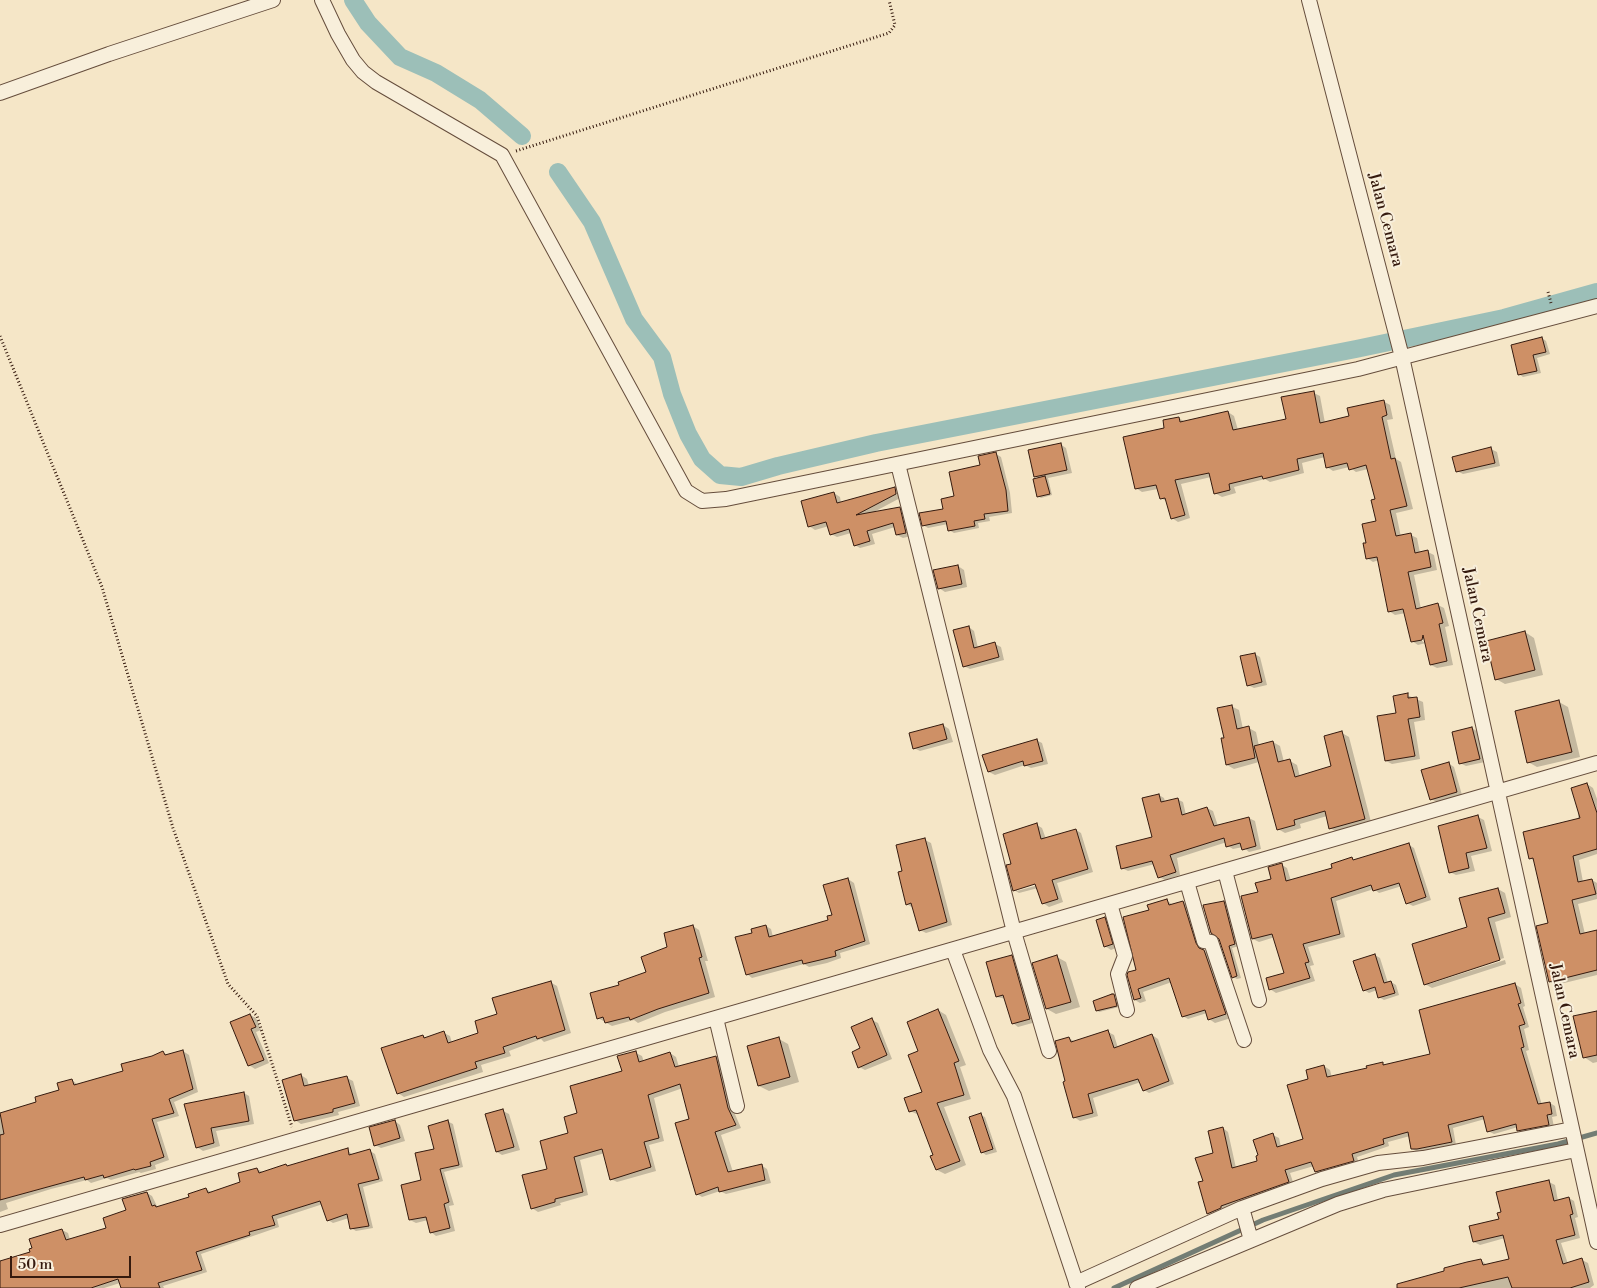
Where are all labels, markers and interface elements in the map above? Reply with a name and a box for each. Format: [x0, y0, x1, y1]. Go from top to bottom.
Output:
street label: Jalan Cemara [1363, 171, 1407, 269]
street label: Jalan Cemara [1458, 566, 1496, 664]
street label: Jalan Cemara [1545, 962, 1583, 1060]
scale bar [12, 1246, 134, 1278]
text: 50 m [18, 1255, 52, 1274]

